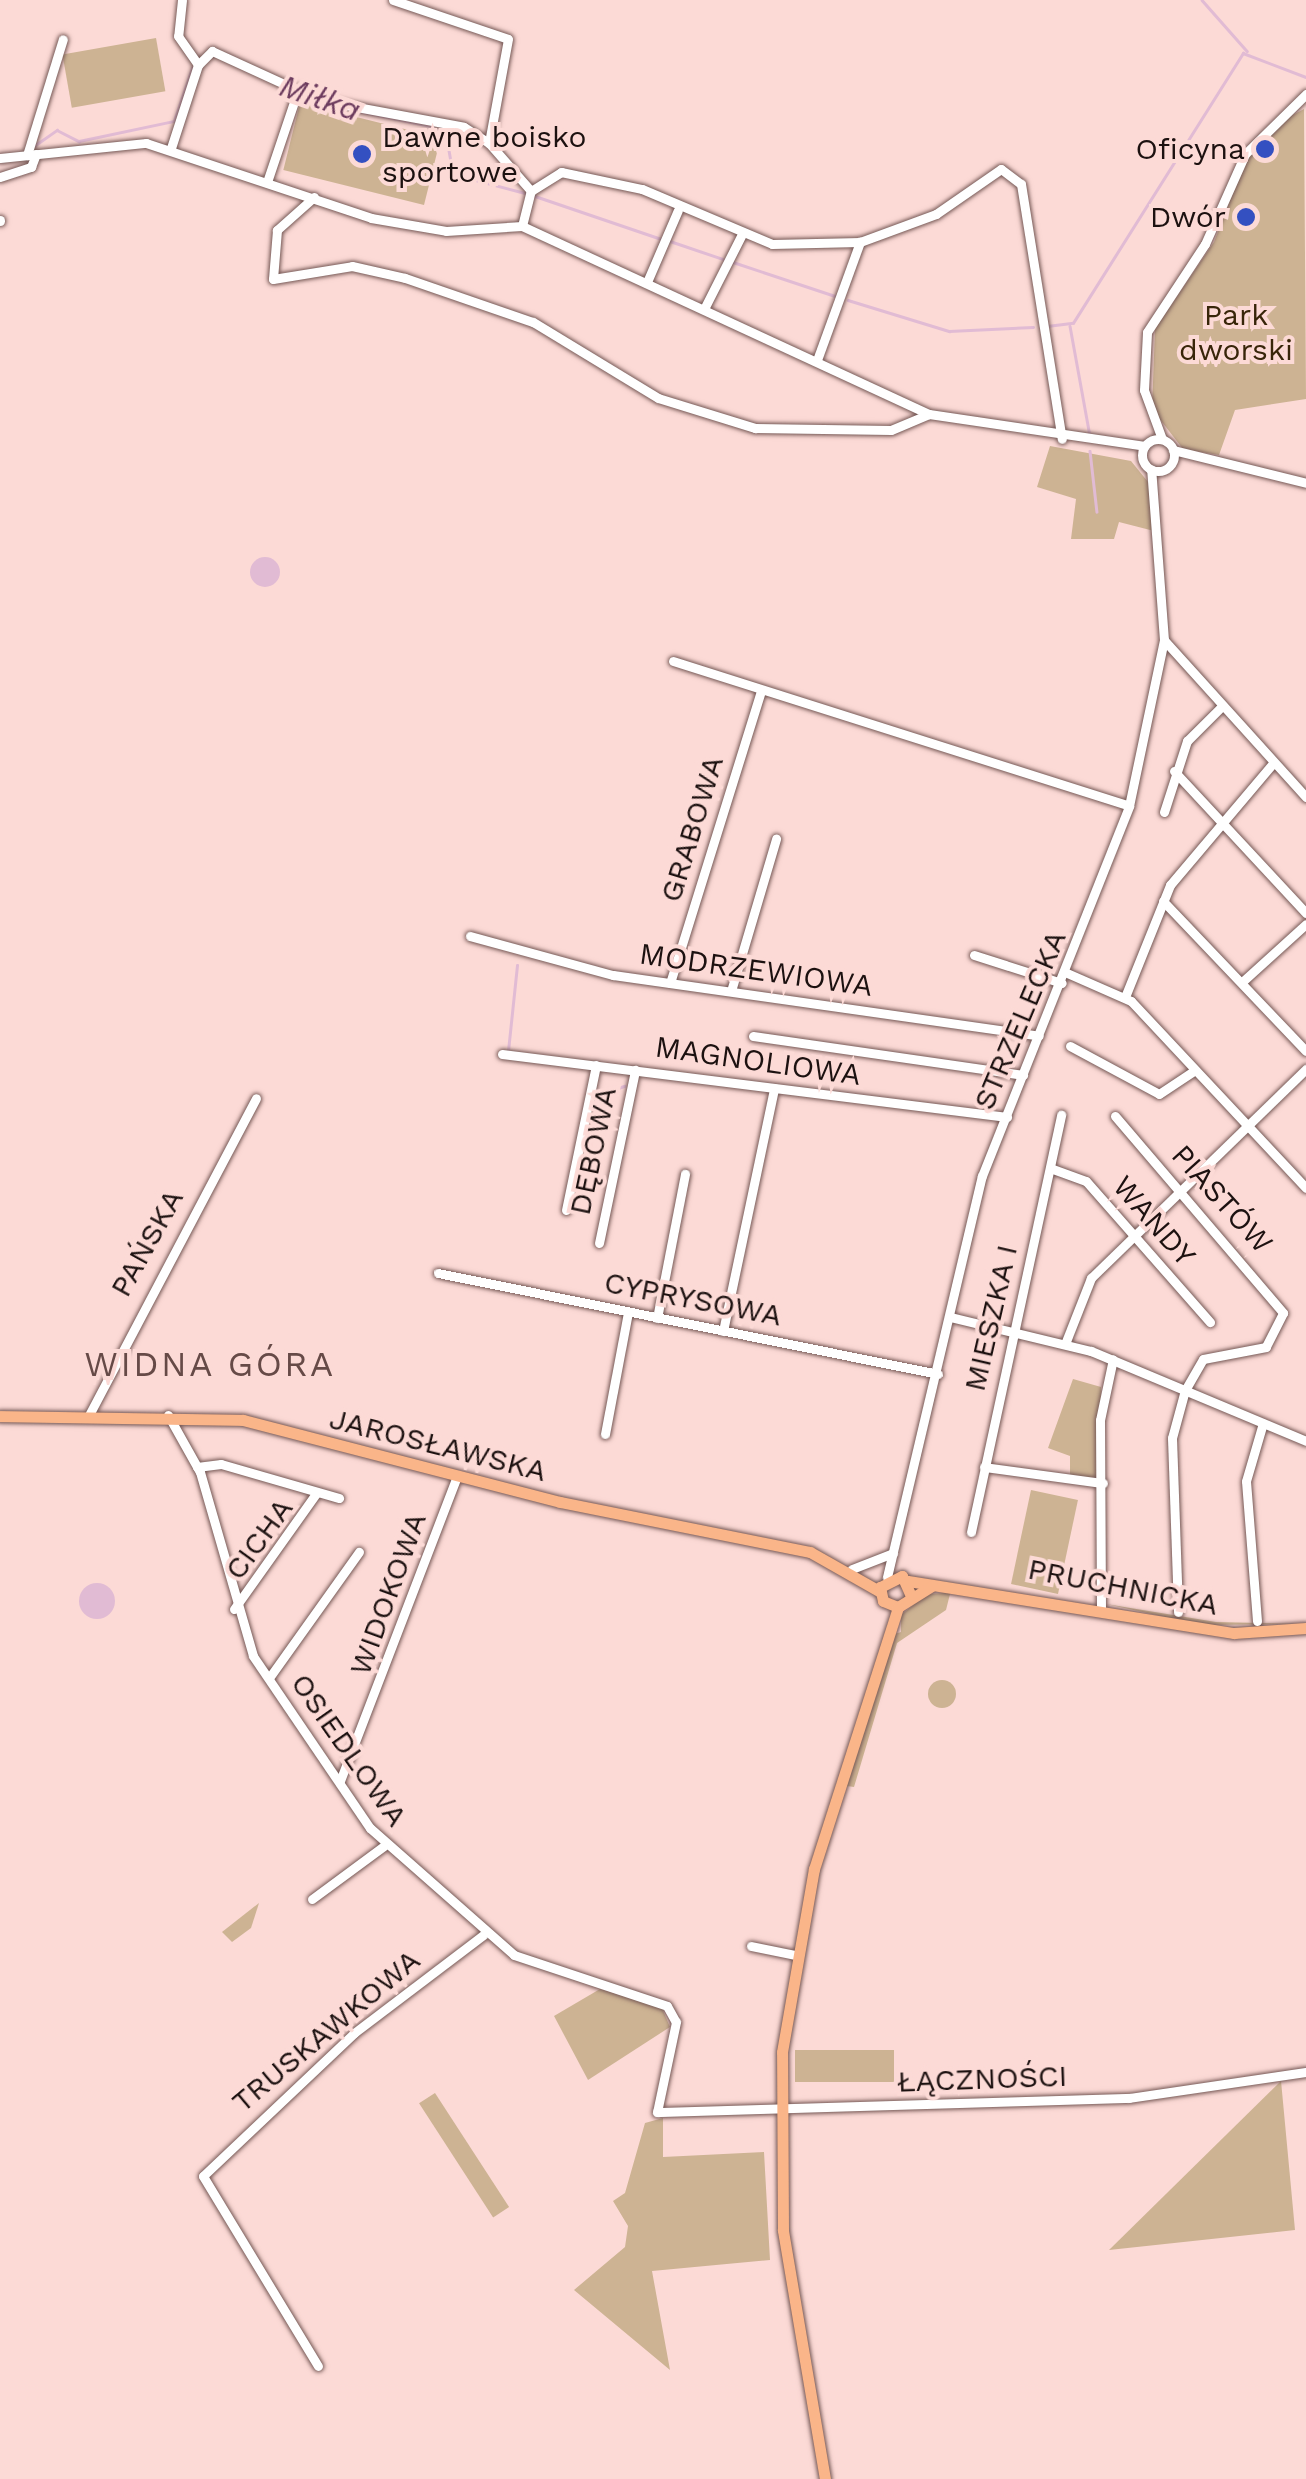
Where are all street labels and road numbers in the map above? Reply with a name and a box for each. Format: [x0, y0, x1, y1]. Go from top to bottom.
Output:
street label: GRABOWA [653, 752, 731, 906]
street label: STRZELECKA [966, 925, 1074, 1115]
street label: MODRZEWIOWA [637, 936, 875, 1004]
street label: MAGNOLIOWA [653, 1029, 863, 1093]
street label: DĘBOWA [562, 1084, 624, 1218]
street label: PIASTÓW [1164, 1137, 1280, 1261]
street label: WANDY [1105, 1169, 1203, 1273]
street label: PAŃSKA [103, 1183, 191, 1303]
street label: MIESZKA I [957, 1241, 1025, 1395]
street label: CYPRYSOWA [601, 1264, 785, 1334]
street label: JAROSŁAWSKA [326, 1401, 550, 1489]
street label: CICHA [217, 1491, 301, 1587]
street label: WIDOKOWA [342, 1508, 434, 1680]
street label: PRUCHNICKA [1025, 1551, 1221, 1623]
street label: OSIEDLOWA [283, 1667, 415, 1833]
street label: TRUSKAWKOWA [225, 1942, 427, 2120]
street label: ŁĄCZNOŚCI [896, 2058, 1068, 2100]

